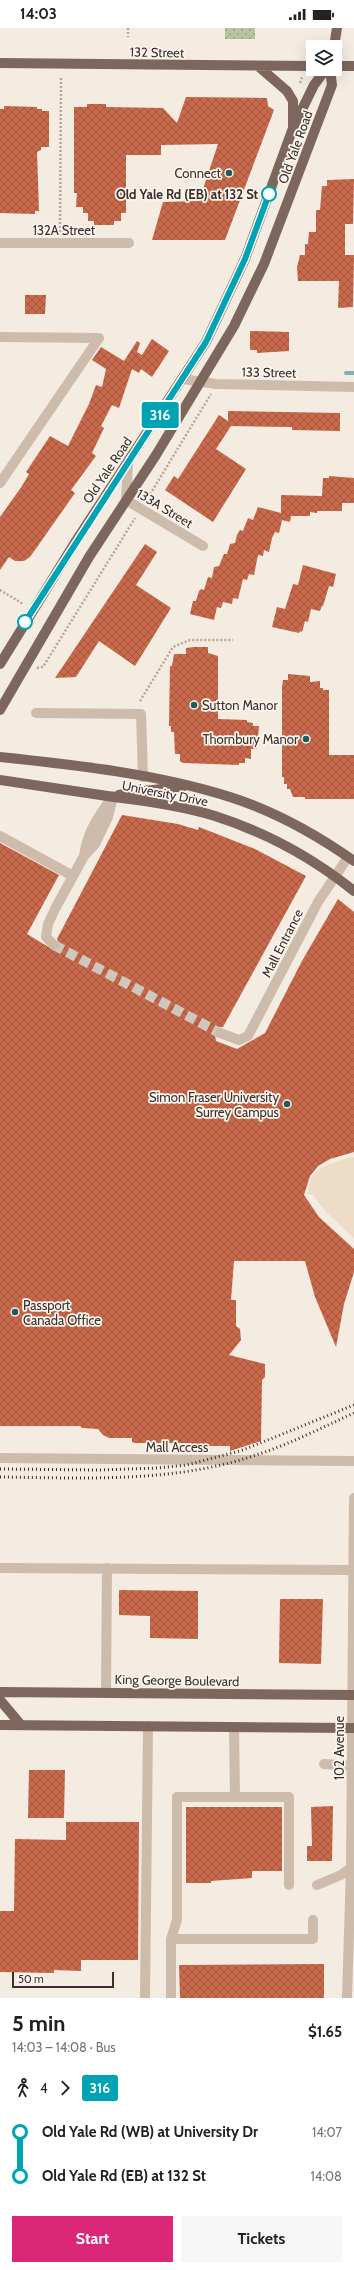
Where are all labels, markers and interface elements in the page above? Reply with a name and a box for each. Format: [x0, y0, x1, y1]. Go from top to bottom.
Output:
text: 14:03 [20, 5, 57, 23]
map controls [306, 40, 342, 76]
button: layers [306, 40, 342, 76]
street label: 132 Street [130, 44, 185, 60]
street label: Old Yale Road [274, 108, 316, 186]
place label: Connect [175, 165, 222, 181]
marker: Connect [224, 168, 234, 178]
place label: Old Yale Rd (EB) at 132 St [116, 186, 259, 202]
marker: Old Yale Rd (EB) at 132 St [261, 186, 277, 202]
street label: 132A Street [33, 222, 96, 238]
street label: 133 Street [242, 364, 297, 380]
line badge: 316 [137, 402, 183, 428]
text: 316 [150, 406, 170, 424]
street label: Old Yale Road [79, 434, 135, 506]
street label: 133A Street [134, 485, 196, 531]
unlabelled marker [17, 614, 33, 630]
place label: Sutton Manor [202, 697, 279, 713]
marker: Sutton Manor [189, 700, 199, 710]
place label: Thornbury Manor [203, 731, 299, 747]
marker: Thornbury Manor [301, 734, 311, 744]
street label: University Drive [121, 777, 210, 809]
street label: Mall Entrance [258, 906, 306, 980]
place label: Simon Fraser University Surrey Campus [149, 1089, 280, 1120]
marker: Simon Fraser University Surrey Campus [282, 1099, 292, 1109]
place label: Passport Canada Office [23, 1297, 101, 1328]
marker: Passport Canada Office [10, 1307, 20, 1317]
street label: Mall Access [146, 1439, 209, 1455]
street label: King George Boulevard [115, 1671, 239, 1689]
street label: 102 Avenue [331, 1716, 347, 1780]
scale bar [12, 1970, 114, 1989]
text: 50 m [18, 1972, 44, 1986]
text: 5 min [12, 2010, 65, 2037]
text: $1.65 [308, 2023, 342, 2041]
text: 14:03 – 14:08 · Bus [12, 2039, 116, 2055]
icon: walk [12, 2077, 34, 2099]
icon: forward [54, 2077, 76, 2099]
text: 316 [90, 2079, 110, 2097]
text: 4 [40, 2080, 48, 2096]
text: Old Yale Rd (WB) at University Dr [42, 2123, 258, 2141]
text: 14:07 [312, 2124, 342, 2140]
text: Old Yale Rd (EB) at 132 St [42, 2167, 206, 2185]
text: 14:08 [311, 2168, 342, 2184]
button: Start [12, 2216, 173, 2262]
button: Tickets [181, 2216, 342, 2262]

